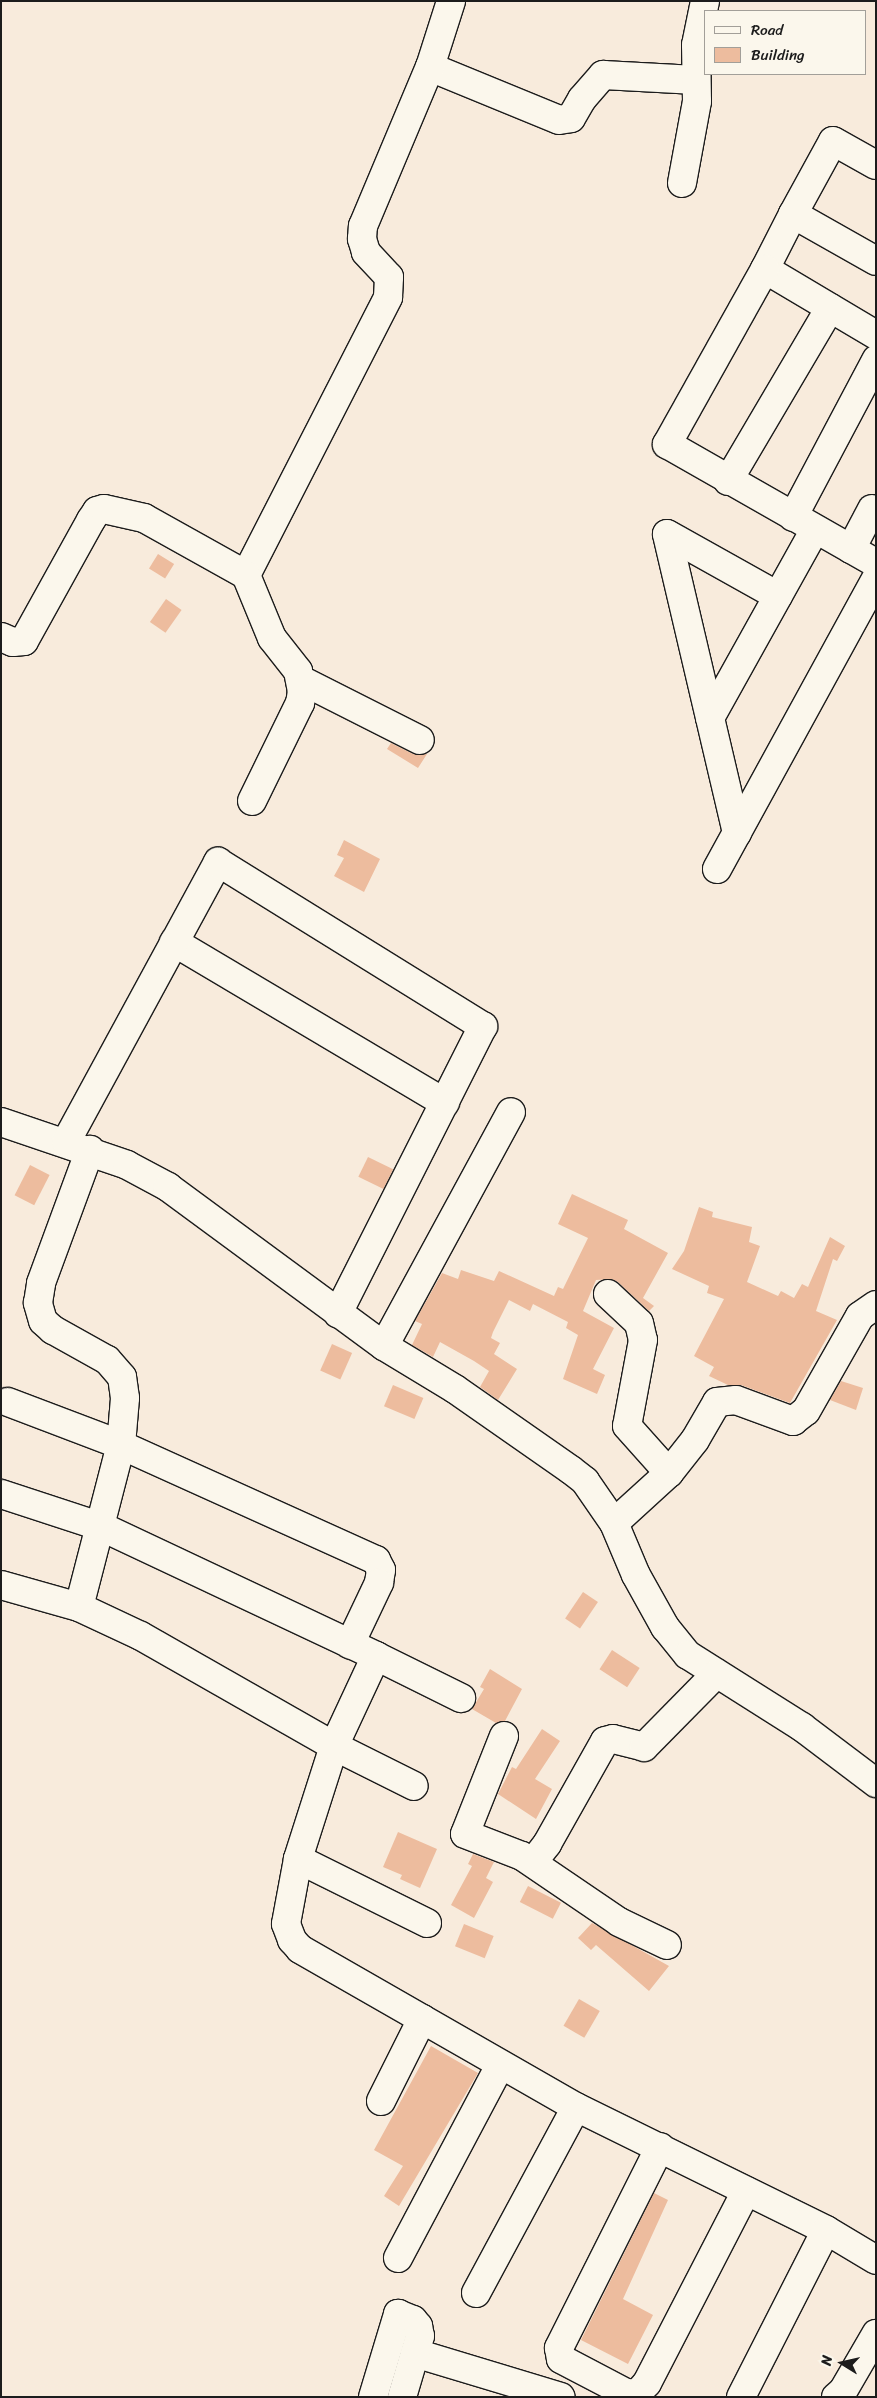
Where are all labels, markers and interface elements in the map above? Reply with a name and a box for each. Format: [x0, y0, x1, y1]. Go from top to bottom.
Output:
legend [704, 10, 867, 75]
text: Road [751, 17, 783, 43]
text: Building [751, 42, 805, 68]
north arrow [817, 2338, 867, 2388]
text: N [814, 2353, 840, 2367]

